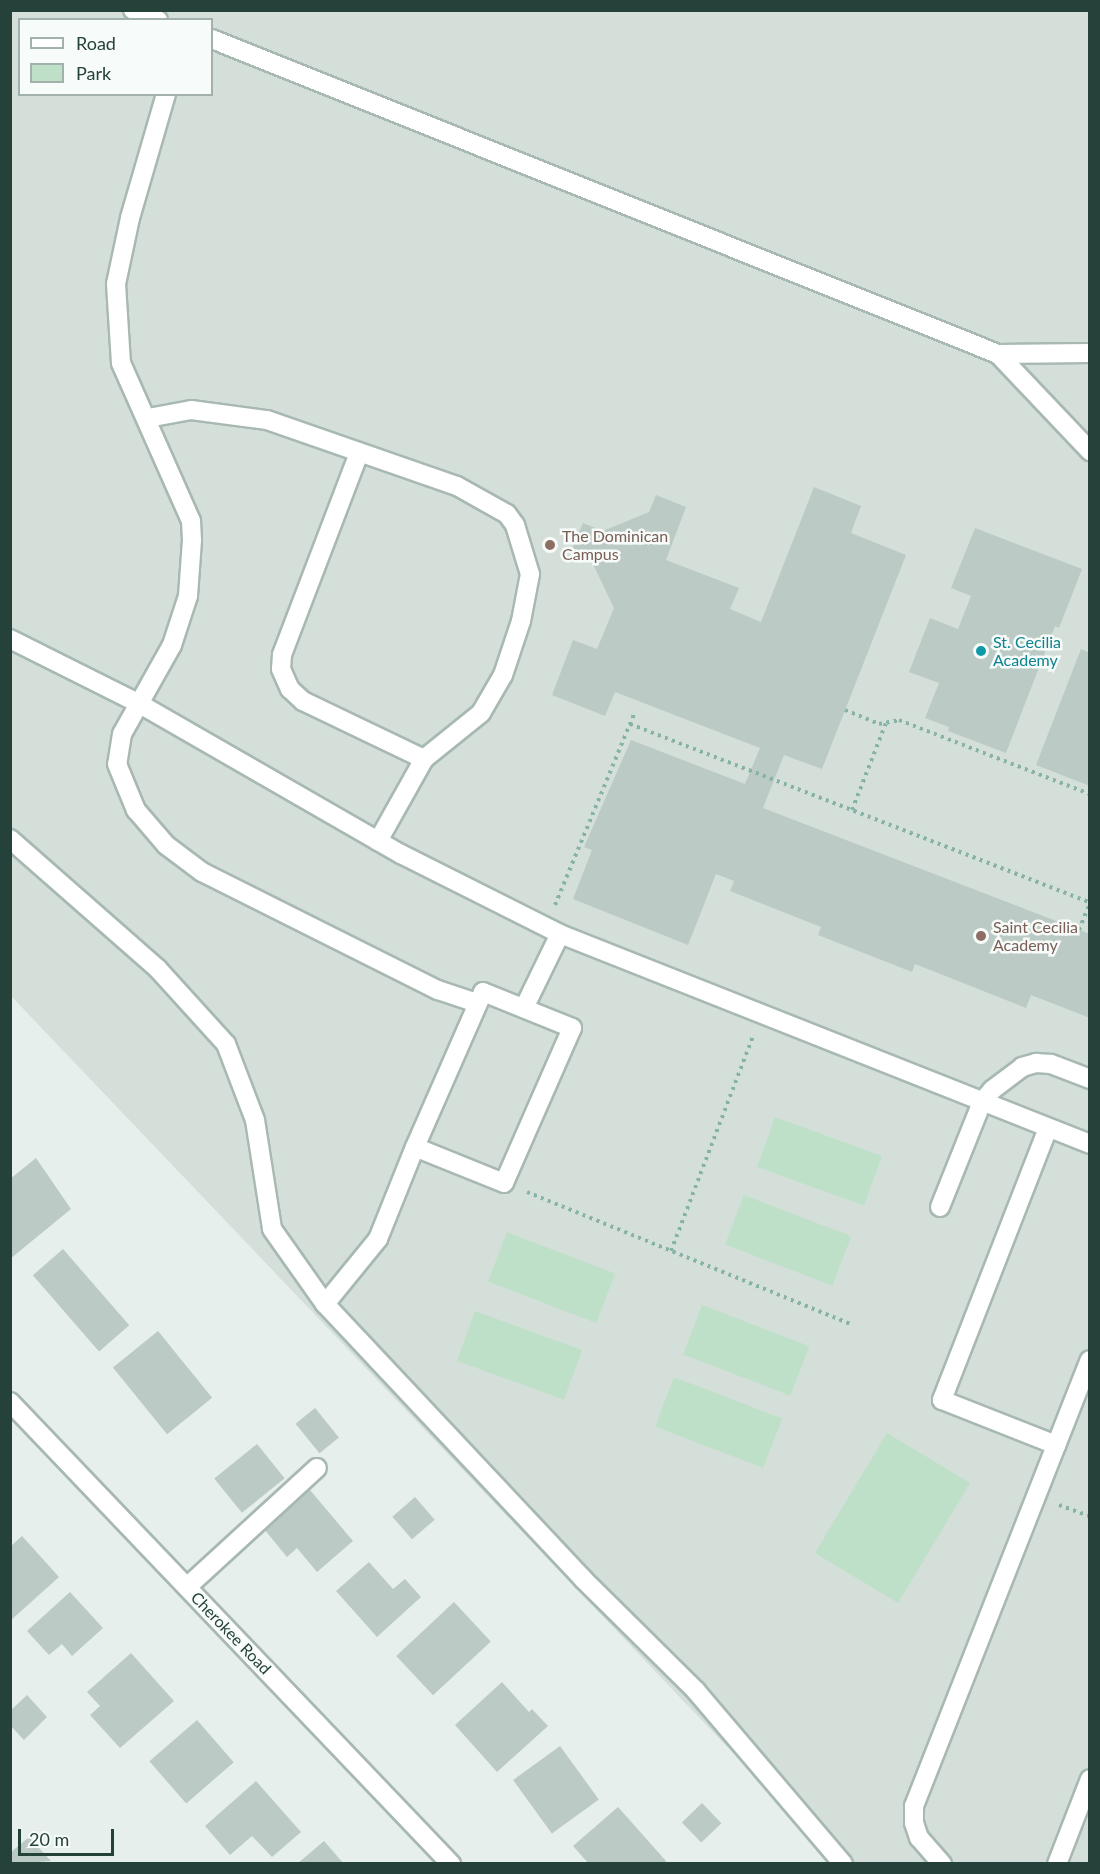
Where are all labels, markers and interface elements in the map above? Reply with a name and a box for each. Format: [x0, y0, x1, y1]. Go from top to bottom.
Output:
legend [18, 18, 213, 96]
text: Road [76, 32, 116, 54]
text: Park [76, 62, 111, 84]
place label: The Dominican Campus [562, 526, 668, 564]
marker: The Dominican Campus [543, 538, 557, 552]
place label: St. Cecilia Academy [993, 632, 1061, 670]
marker: St. Cecilia Academy [974, 644, 988, 658]
place label: Saint Cecilia Academy [993, 917, 1078, 955]
marker: Saint Cecilia Academy [974, 929, 988, 943]
street label: Cherokee Road [187, 1588, 275, 1678]
scale bar [21, 1817, 117, 1855]
text: 20 m [29, 1828, 69, 1850]

